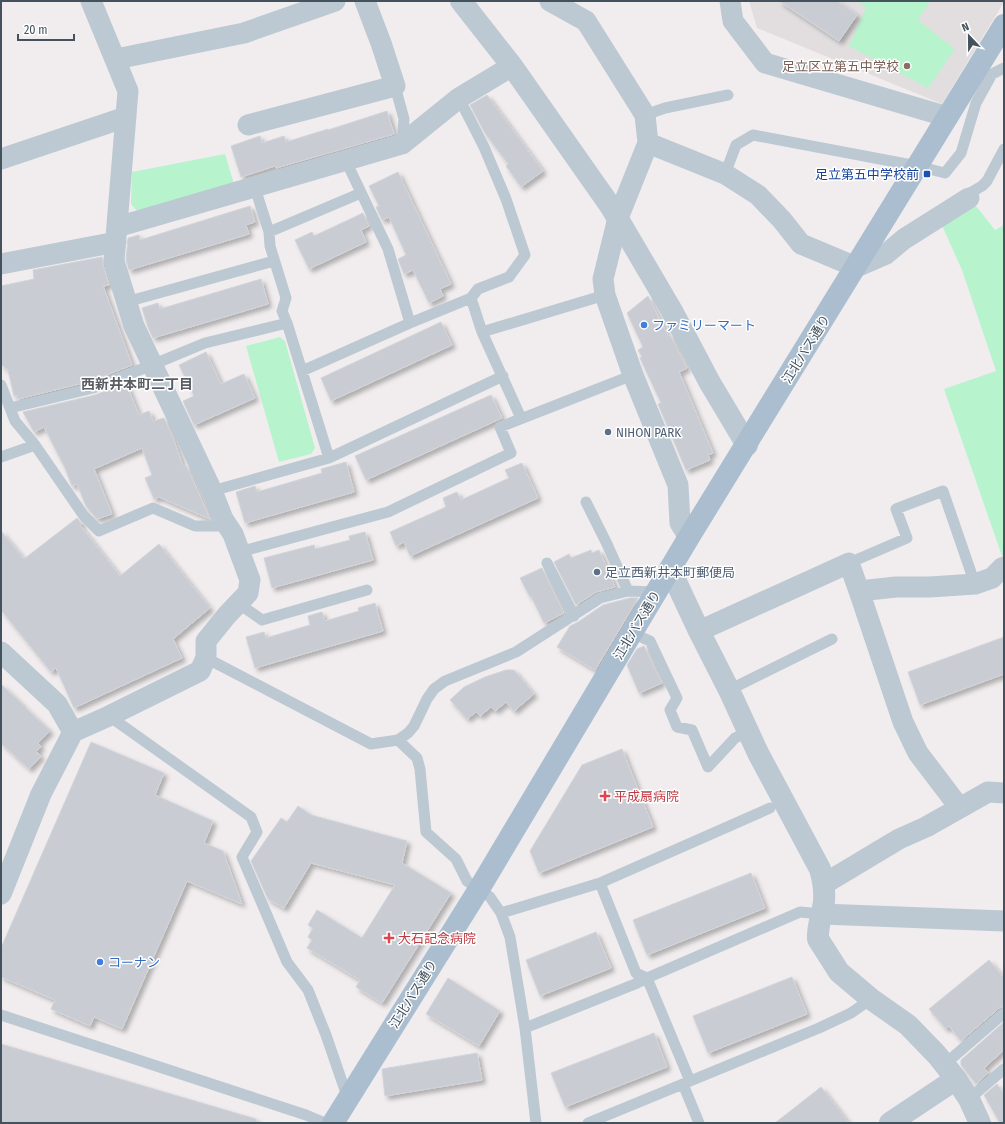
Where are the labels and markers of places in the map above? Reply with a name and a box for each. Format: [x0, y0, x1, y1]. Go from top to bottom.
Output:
place label: 足立区立第五中学校 [782, 59, 899, 74]
marker: 足立区立第五中学校 [902, 61, 912, 71]
place label: 足立第五中学校前 [815, 167, 919, 182]
marker: 足立第五中学校前 [922, 169, 932, 179]
place label: ファミリーマート [652, 318, 756, 333]
marker: ファミリーマート [639, 320, 649, 330]
place label: NIHON PARK [616, 425, 681, 440]
marker: NIHON PARK [603, 427, 613, 437]
place label: 足立西新井本町郵便局 [605, 565, 735, 580]
marker: 足立西新井本町郵便局 [592, 567, 602, 577]
place label: 平成扇病院 [614, 789, 679, 804]
marker: 平成扇病院 [599, 790, 611, 802]
place label: 大石記念病院 [398, 931, 476, 946]
marker: 大石記念病院 [383, 932, 395, 944]
place label: コーナン [108, 955, 160, 970]
marker: コーナン [95, 957, 105, 967]

